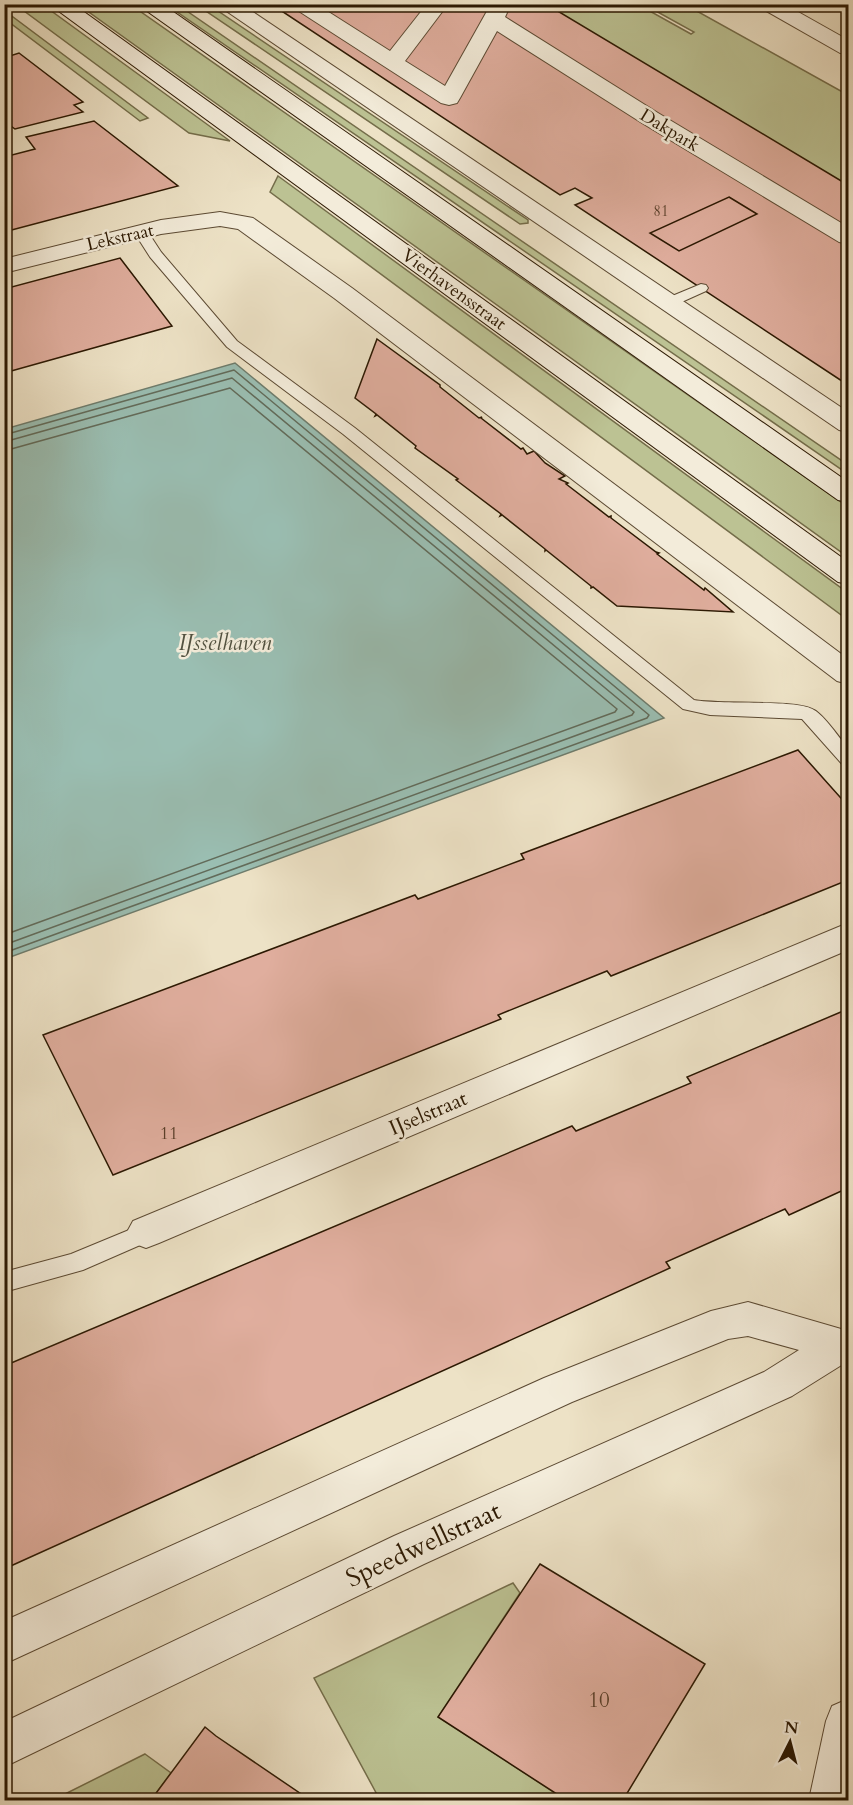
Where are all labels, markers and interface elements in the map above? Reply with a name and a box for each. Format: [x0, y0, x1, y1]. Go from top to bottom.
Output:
street label: Dakpark [635, 103, 705, 158]
house number: 81 [653, 201, 669, 221]
street label: Lekstraat [84, 218, 156, 257]
street label: Vierhavensstraat [396, 243, 511, 336]
water label: IJsselhaven [178, 628, 272, 658]
street label: IJselstraat [385, 1084, 472, 1143]
house number: 11 [160, 1121, 178, 1146]
street label: Speedwellstraat [340, 1493, 506, 1596]
house number: 10 [588, 1686, 610, 1715]
north arrow [760, 1712, 820, 1772]
text: N [783, 1716, 800, 1740]

